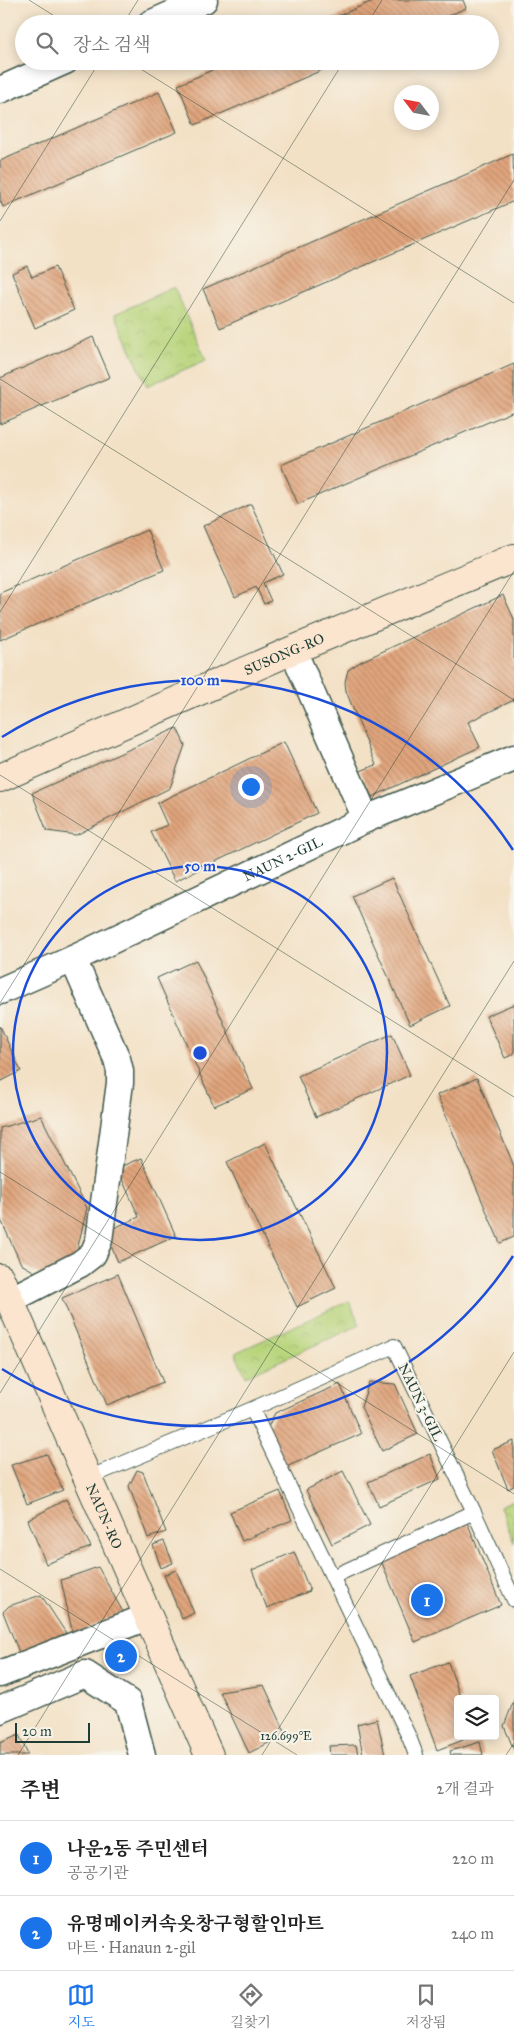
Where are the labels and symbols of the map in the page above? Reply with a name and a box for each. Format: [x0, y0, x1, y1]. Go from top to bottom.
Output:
north arrow [394, 85, 439, 130]
street label: SUSONG-RO [242, 630, 327, 679]
text: 100 m [180, 671, 220, 689]
your location [238, 774, 264, 800]
street label: NAUN 2-GIL [240, 833, 326, 885]
text: 50 m [184, 857, 216, 875]
centre of rings [191, 1044, 209, 1062]
street label: NAUN 3-GIL [394, 1361, 447, 1445]
street label: NAUN-RO [82, 1481, 126, 1552]
pin: 1 [411, 1581, 443, 1619]
pin: 2 [105, 1637, 137, 1675]
scale bar [15, 1720, 90, 1743]
text: 126.699°E [260, 1729, 312, 1743]

